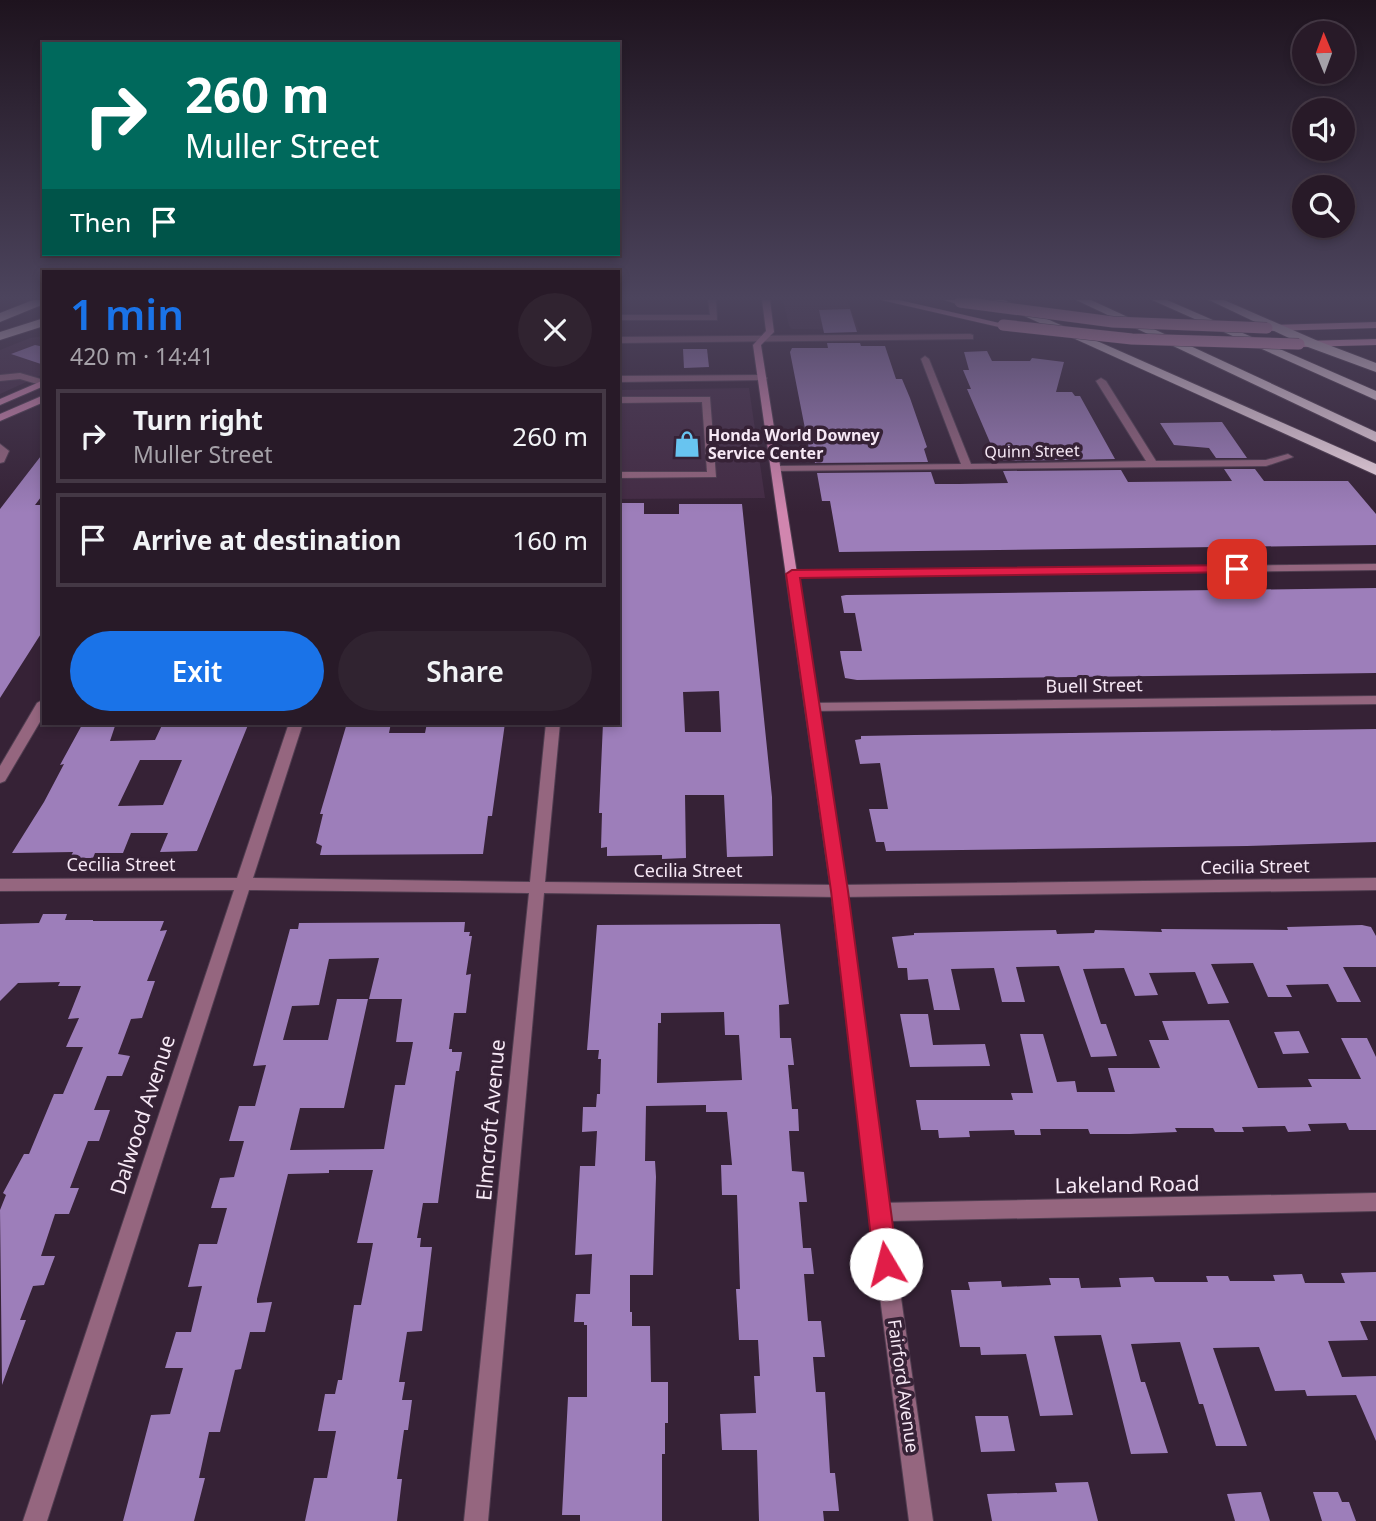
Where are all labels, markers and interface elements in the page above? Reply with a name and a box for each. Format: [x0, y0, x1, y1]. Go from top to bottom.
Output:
north arrow [1292, 21, 1354, 84]
map controls [1292, 21, 1355, 238]
text: 260 m [185, 61, 330, 127]
icon: right [70, 70, 161, 161]
button: sound [1292, 98, 1355, 161]
text: Muller Street [185, 124, 379, 167]
button: search [1292, 175, 1355, 238]
icon: arrive [145, 203, 183, 241]
text: Then [70, 204, 131, 240]
text: 1 min [70, 285, 184, 342]
button: close [518, 293, 592, 367]
text: 420 m · 14:41 [70, 340, 214, 372]
text: Turn right [133, 402, 263, 438]
icon: right [74, 417, 112, 455]
text: 260 m [512, 418, 588, 454]
place label: Honda World Downey Service Center [708, 424, 881, 464]
shop icon: Honda World Downey Service Center [672, 429, 702, 459]
text: Muller Street [133, 438, 273, 470]
street label: Quinn Street [984, 439, 1080, 463]
icon: arrive [74, 521, 112, 559]
text: Arrive at destination [133, 522, 402, 558]
text: 160 m [512, 522, 588, 558]
pin [1207, 539, 1267, 599]
icon: arrive [1218, 550, 1256, 588]
button: Exit [70, 631, 324, 711]
button: Share [338, 631, 592, 711]
street label: Buell Street [1045, 672, 1143, 698]
street label: Cecilia Street [66, 852, 176, 876]
street label: Cecilia Street [1200, 853, 1310, 879]
street label: Cecilia Street [633, 858, 743, 882]
street label: Dalwood Avenue [103, 1031, 181, 1198]
street label: Elmcroft Avenue [469, 1038, 511, 1202]
street label: Lakeland Road [1054, 1169, 1200, 1199]
position arrow [849, 1227, 923, 1301]
street label: Fairford Avenue [883, 1318, 925, 1454]

